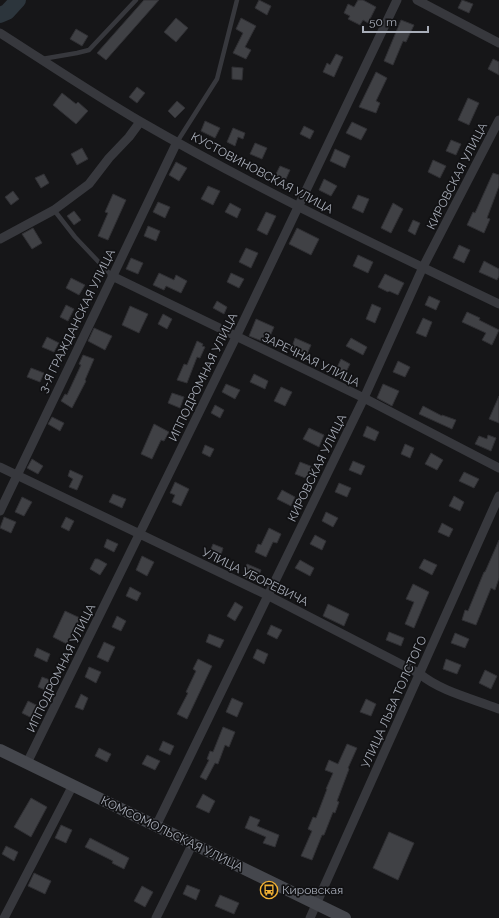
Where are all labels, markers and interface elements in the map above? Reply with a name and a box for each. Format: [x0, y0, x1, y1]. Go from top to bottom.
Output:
scale bar [363, 8, 428, 34]
text: 50 m [369, 15, 397, 29]
street label: КИРОВСКАЯ УЛИЦА [424, 120, 490, 232]
street label: КУСТОВИНОВСКАЯ УЛИЦА [189, 129, 335, 217]
street label: 3-Я ГРАЖДАНСКАЯ УЛИЦА [36, 247, 118, 395]
street label: ИППОДРОМНАЯ УЛИЦА [166, 311, 240, 443]
street label: ЗАРЕЧНАЯ УЛИЦА [260, 330, 362, 390]
street label: КИРОВСКАЯ УЛИЦА [285, 412, 349, 524]
street label: УЛИЦА УБОРЕВИЧА [199, 545, 311, 609]
street label: ИППОДРОМНАЯ УЛИЦА [24, 602, 98, 734]
street label: УЛИЦА ЛЬВА ТОЛСТОГО [358, 634, 430, 770]
street label: КОМСОМОЛЬСКАЯ УЛИЦА [99, 793, 245, 875]
bus stop icon: Кировская [259, 880, 279, 900]
place label: Кировская [282, 883, 343, 897]

